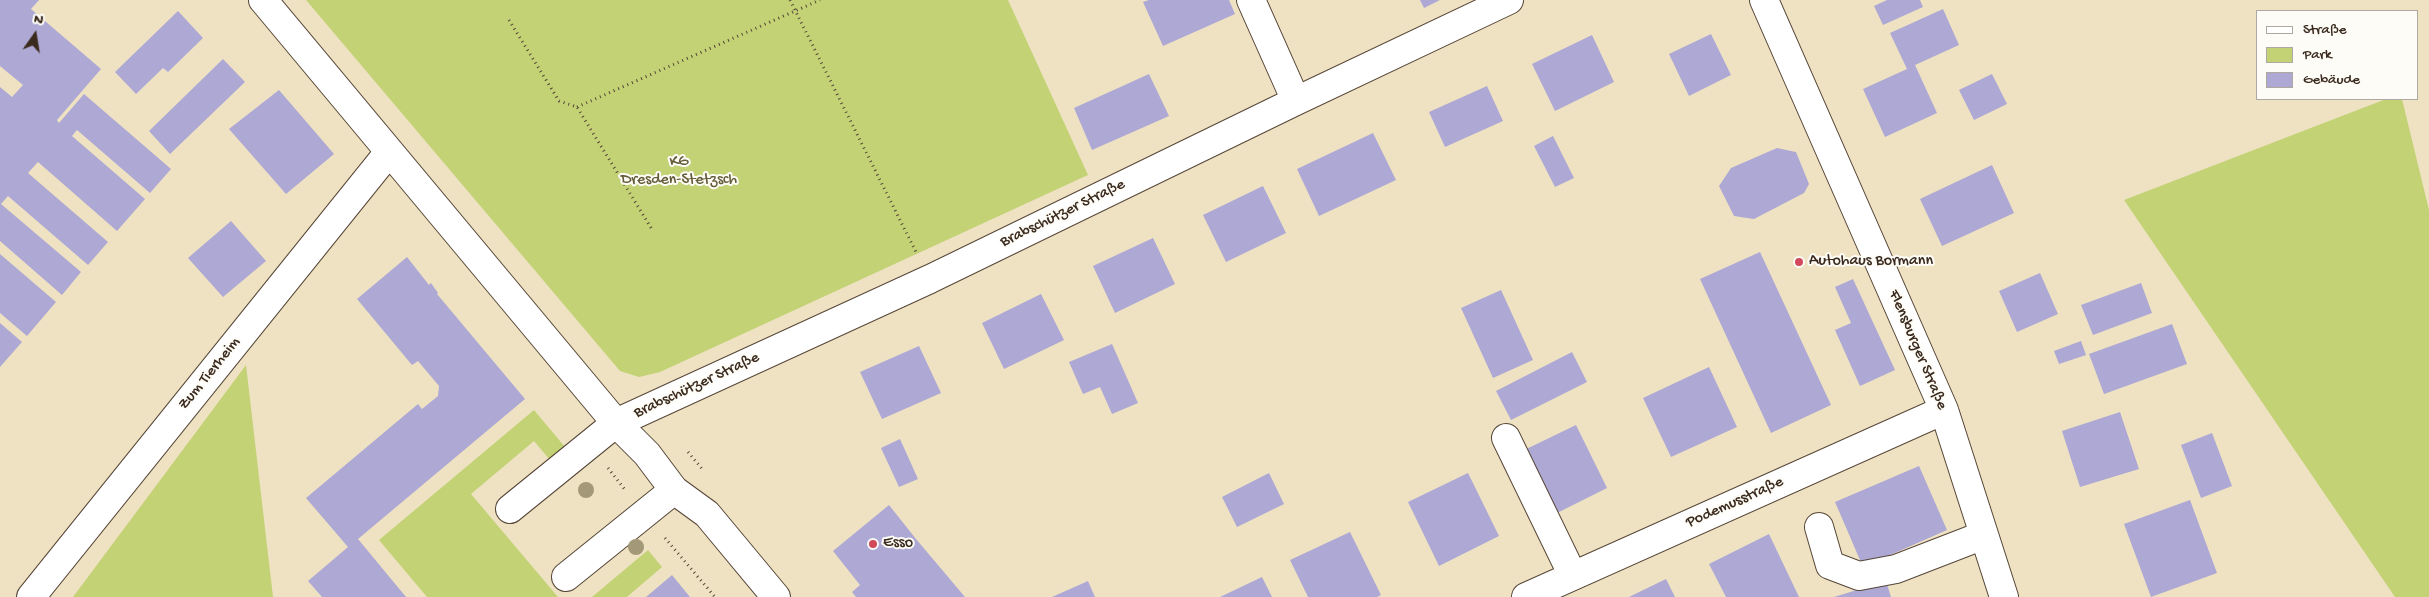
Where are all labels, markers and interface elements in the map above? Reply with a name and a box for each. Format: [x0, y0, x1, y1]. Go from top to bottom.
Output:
north arrow [10, 10, 60, 60]
legend [2256, 10, 2419, 100]
text: N [32, 11, 45, 29]
text: Straße [2303, 21, 2347, 39]
text: Park [2303, 46, 2332, 64]
text: Gebäude [2303, 71, 2360, 89]
park label: KG Dresden-Stetzsch [621, 153, 737, 191]
street label: Brabschützer Straße [998, 175, 1128, 253]
place label: Autohaus Bormann [1809, 252, 1933, 272]
marker: Autohaus Bormann [1793, 256, 1805, 268]
street label: Flensburger Straße [1883, 287, 1951, 413]
street label: Zum Tierheim [175, 334, 245, 414]
street label: Brabschützer Straße [631, 348, 763, 424]
street label: Podemusstraße [1683, 473, 1787, 533]
place label: Esso [883, 534, 913, 554]
marker: Esso [867, 538, 879, 550]

